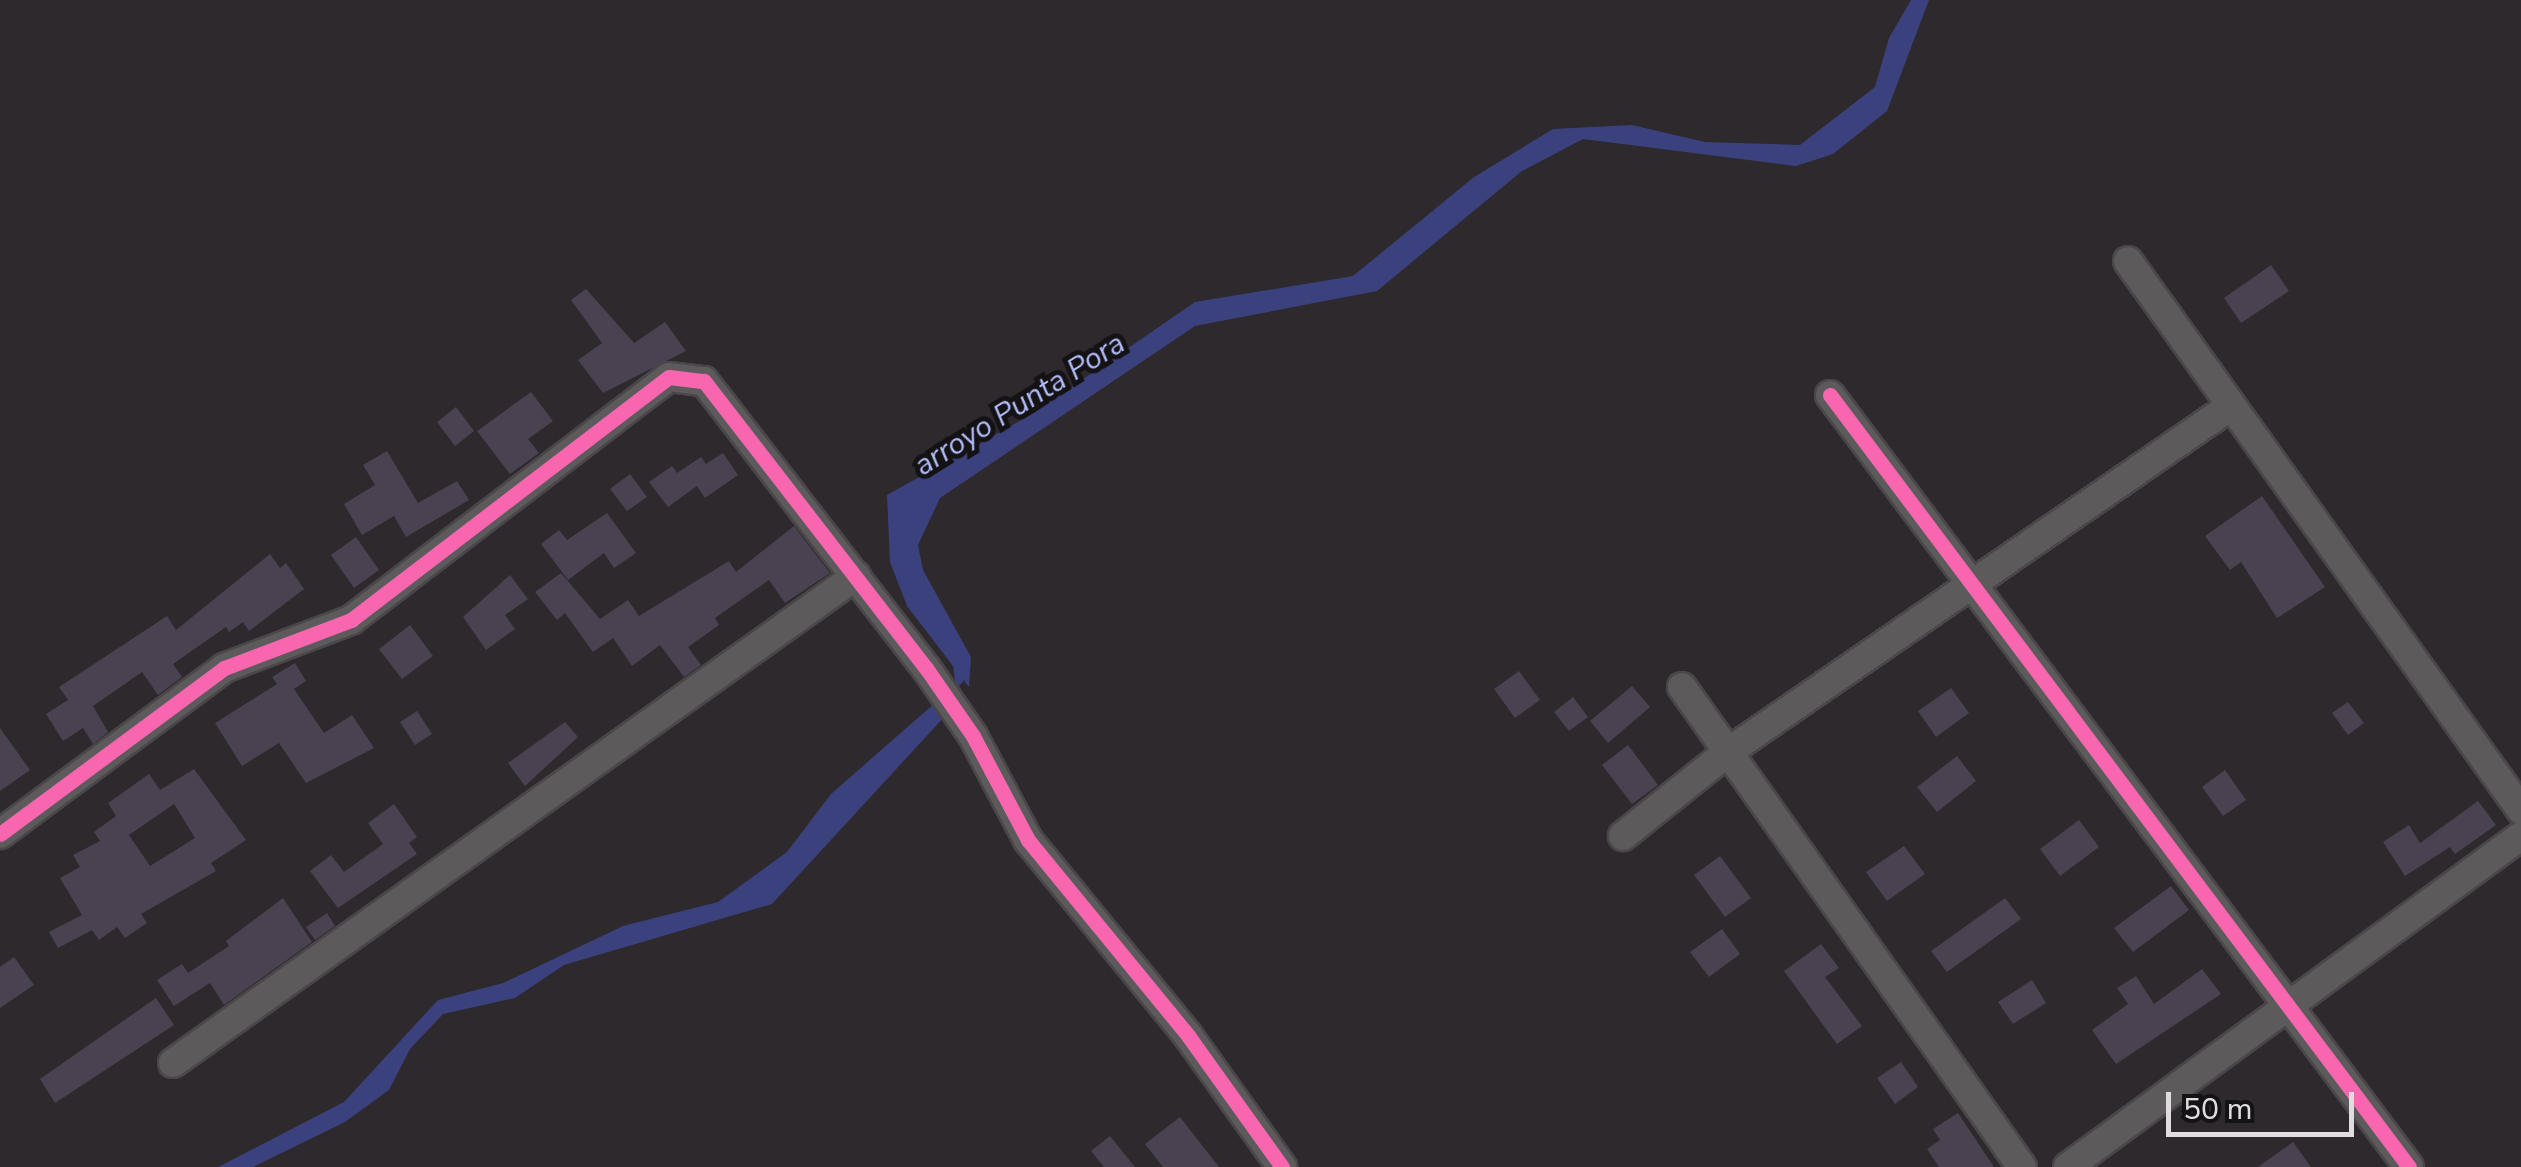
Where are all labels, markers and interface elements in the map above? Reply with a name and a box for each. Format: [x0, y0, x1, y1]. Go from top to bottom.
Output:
water label: arroyo Punta Pora [908, 326, 1132, 484]
scale bar [2171, 1072, 2358, 1134]
text: 50 m [2183, 1089, 2252, 1130]

